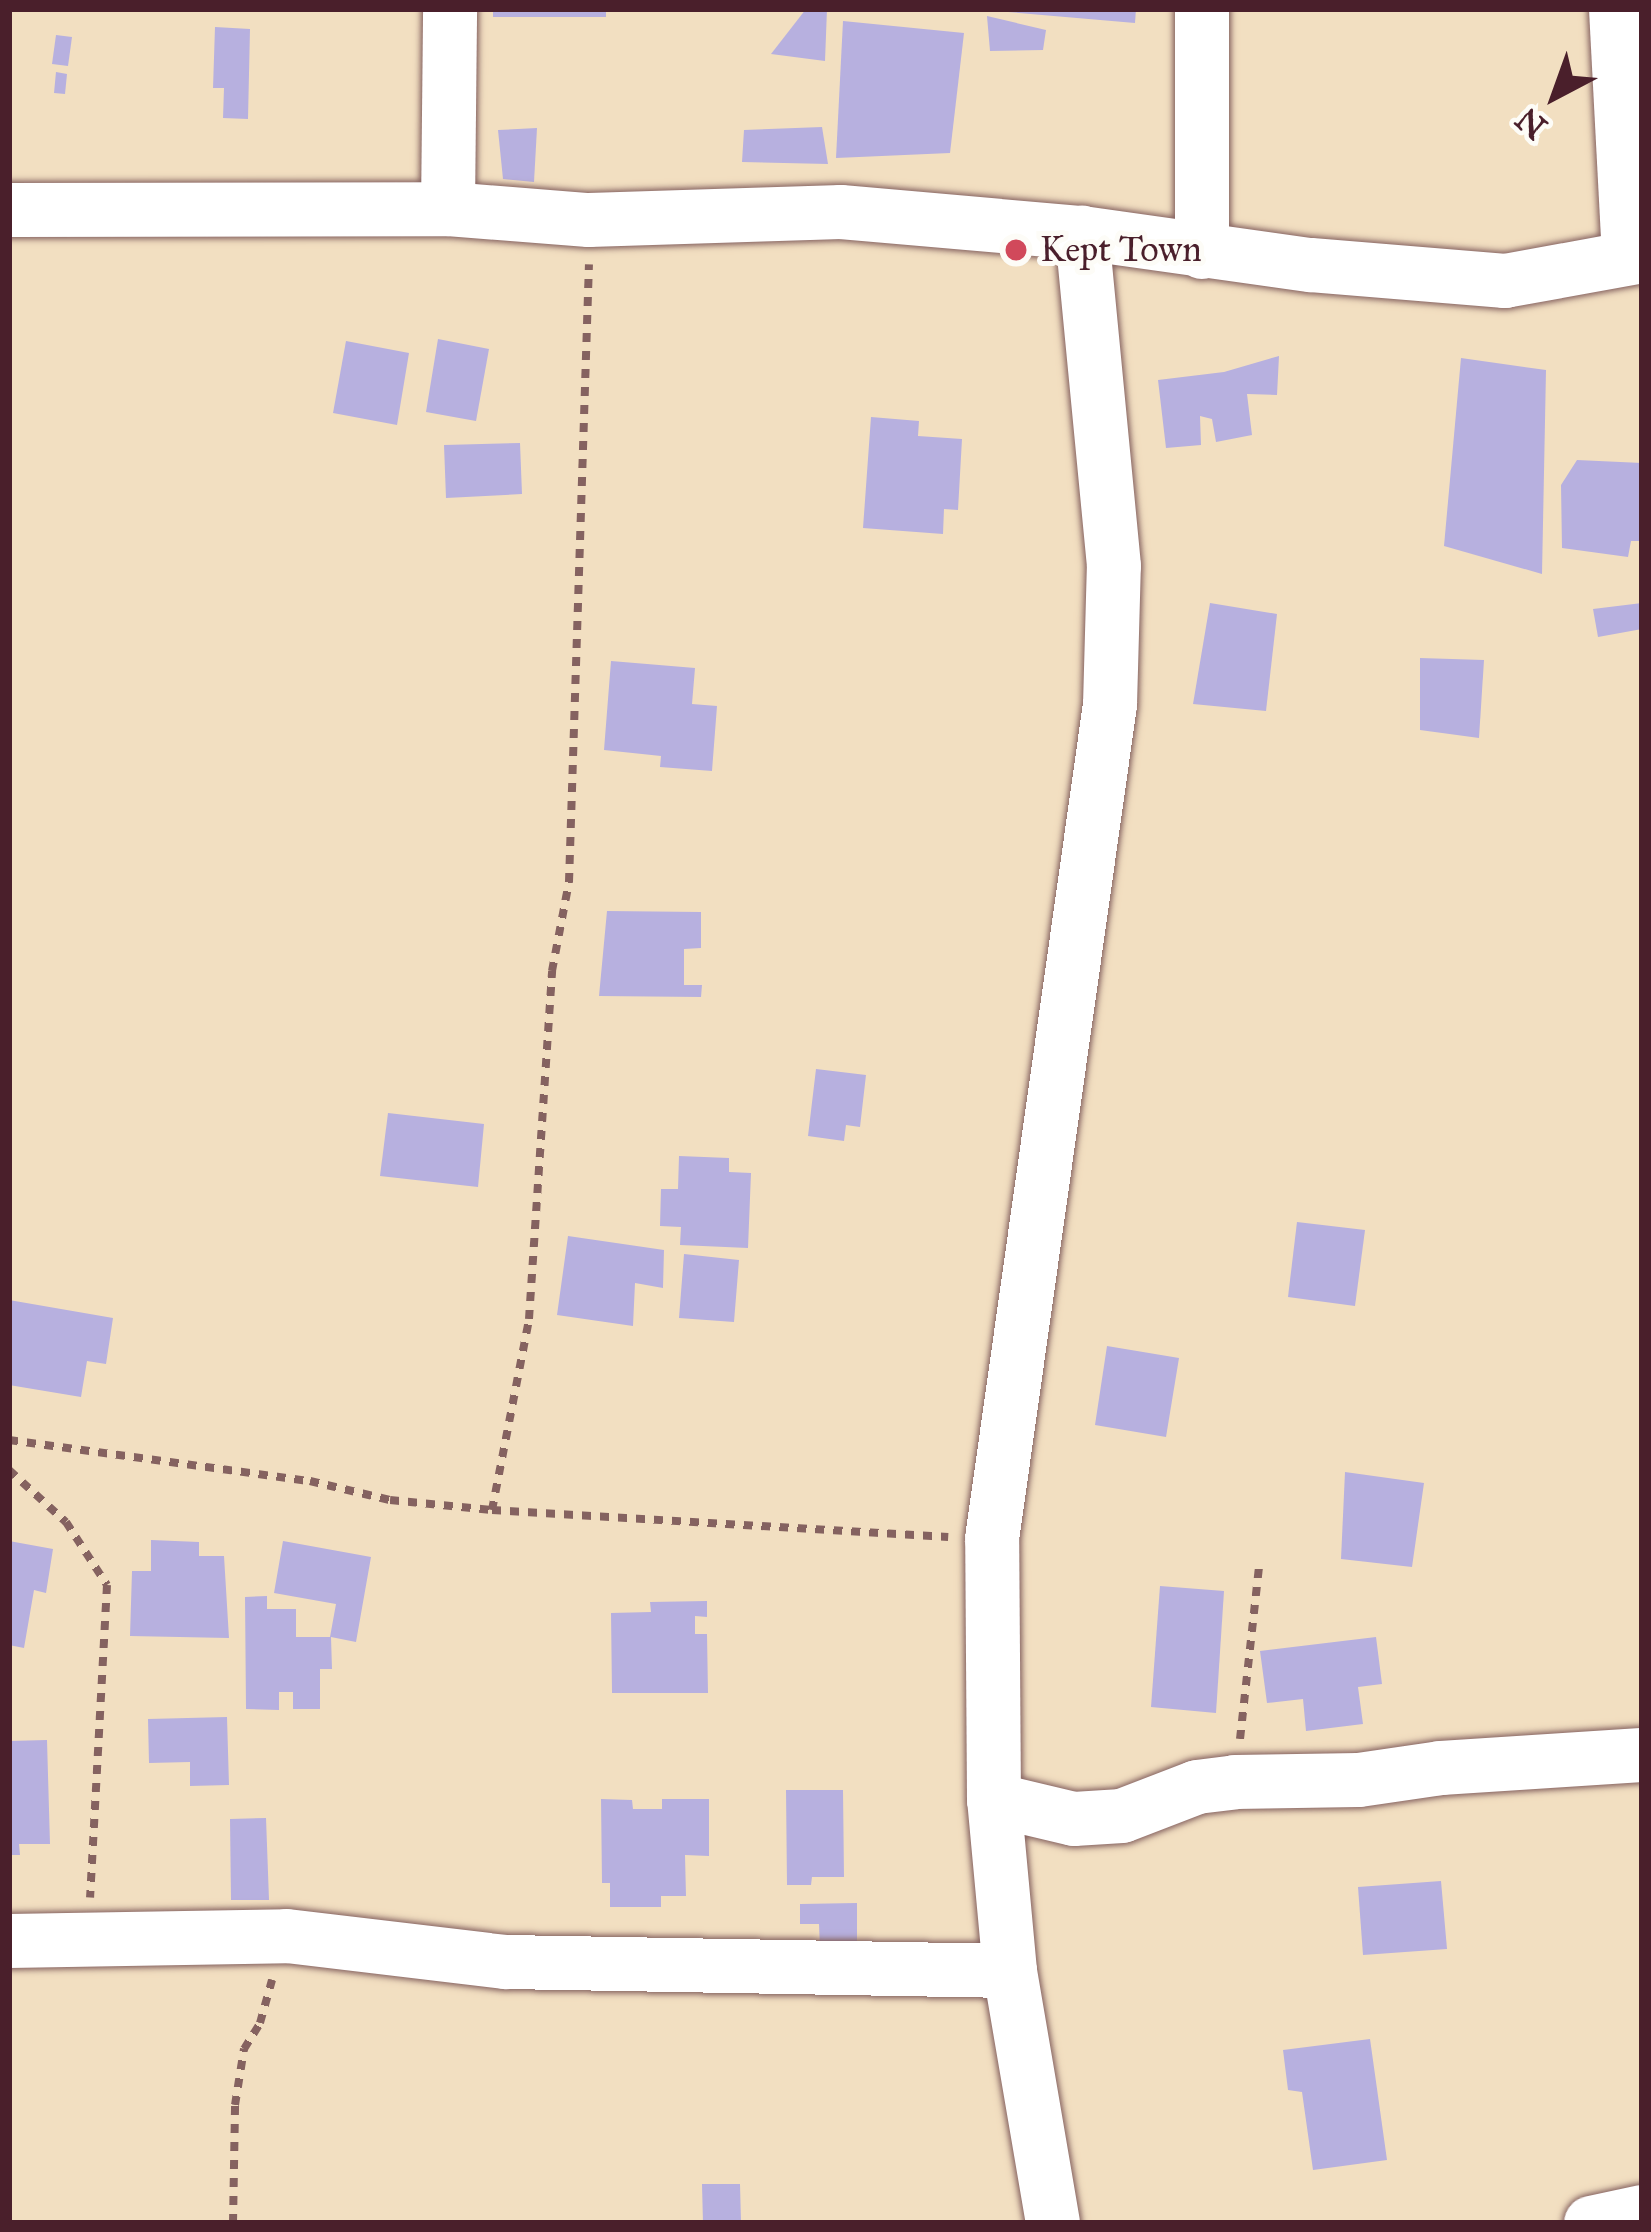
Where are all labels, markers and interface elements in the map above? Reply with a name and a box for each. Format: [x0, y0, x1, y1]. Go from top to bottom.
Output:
north arrow [1495, 36, 1615, 156]
text: N [1508, 99, 1555, 147]
place label: Kept Town [1040, 228, 1202, 272]
marker: Kept Town [1003, 237, 1029, 263]

